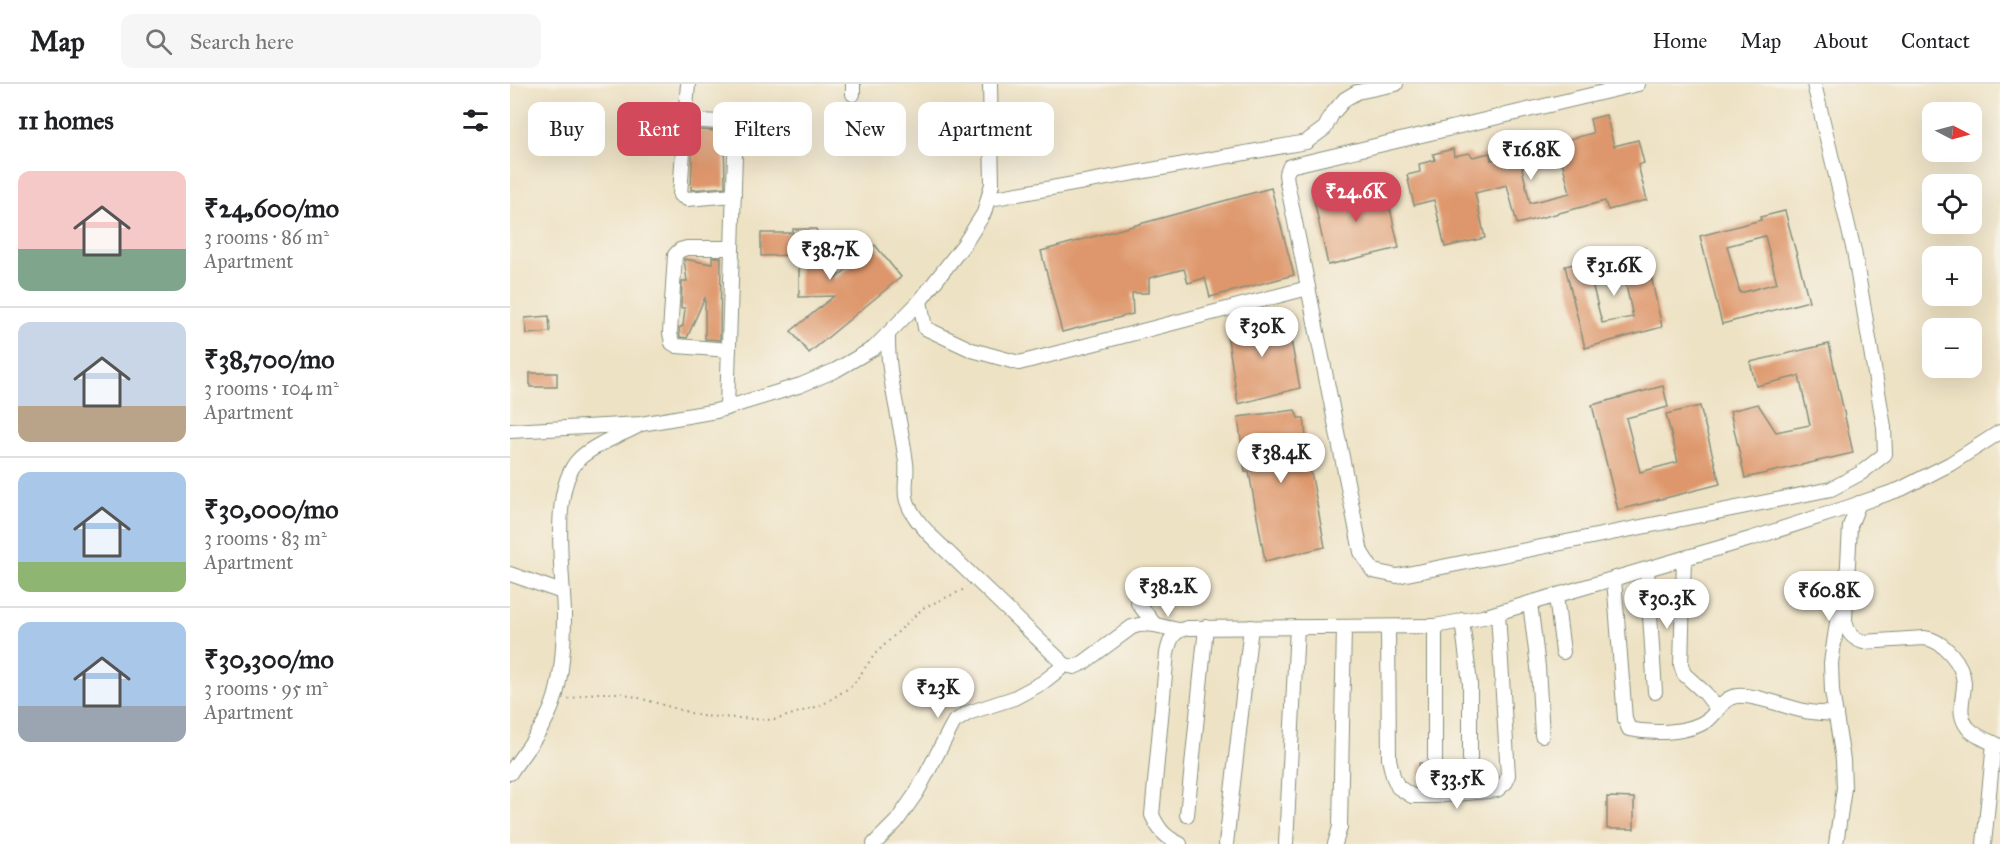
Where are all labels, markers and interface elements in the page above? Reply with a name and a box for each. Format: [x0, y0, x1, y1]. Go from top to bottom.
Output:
search box [121, 14, 541, 68]
text: Map [30, 24, 85, 59]
icon: search [142, 25, 175, 58]
text: Search here [190, 28, 294, 55]
text: Home [1652, 28, 1707, 54]
text: Map [1740, 28, 1781, 54]
text: About [1814, 28, 1868, 54]
text: Contact [1901, 28, 1970, 54]
chip: Buy [528, 102, 605, 156]
chip: Rent [617, 102, 701, 156]
chip: Filters [713, 102, 812, 156]
chip: New [824, 102, 906, 156]
chip: Apartment [918, 102, 1054, 156]
north arrow [1922, 102, 1982, 162]
map controls [1922, 102, 1982, 378]
text: 11 homes [18, 104, 114, 136]
icon: filters [459, 104, 492, 137]
pin: ₹16.8K [1482, 130, 1580, 181]
text: ₹16.8K [1502, 137, 1560, 161]
pin: ₹24.6K [1307, 172, 1405, 223]
button: locate [1922, 174, 1982, 234]
text: ₹24.6K [1325, 179, 1387, 203]
text: ₹24,600/mo [204, 192, 339, 224]
icon: home [66, 195, 138, 267]
text: 3 rooms · 86 m² [204, 225, 329, 249]
pin: ₹38.7K [781, 230, 879, 281]
text: ₹38.7K [801, 237, 859, 261]
pin: ₹31.6K [1565, 246, 1663, 297]
button: + [1922, 246, 1982, 306]
text: Apartment [204, 249, 293, 273]
text: ₹31.6K [1586, 253, 1642, 277]
pin: ₹30K [1226, 307, 1298, 358]
text: ₹30K [1239, 314, 1285, 338]
button: − [1922, 318, 1982, 378]
text: ₹38,700/mo [204, 343, 335, 375]
icon: home [66, 346, 138, 418]
text: 3 rooms · 104 m² [204, 376, 339, 400]
text: Apartment [204, 400, 293, 424]
pin: ₹38.4K [1232, 433, 1330, 484]
text: ₹38.4K [1251, 440, 1311, 464]
text: ₹30,000/mo [204, 493, 339, 525]
icon: home [66, 496, 138, 568]
text: 3 rooms · 83 m² [204, 526, 327, 550]
text: Apartment [204, 550, 293, 574]
pin: ₹38.2K [1119, 567, 1217, 618]
pin: ₹60.8K [1780, 571, 1878, 622]
text: ₹38.2K [1139, 574, 1197, 598]
text: ₹60.8K [1798, 578, 1860, 602]
pin: ₹30.3K [1618, 579, 1716, 630]
text: ₹30.3K [1638, 586, 1696, 610]
text: ₹30,300/mo [204, 643, 334, 675]
icon: home [66, 646, 138, 718]
pin: ₹23K [902, 668, 974, 719]
text: ₹23K [916, 675, 960, 699]
text: 3 rooms · 95 m² [204, 676, 328, 700]
text: Apartment [204, 700, 293, 724]
pin: ₹33.5K [1408, 759, 1506, 810]
text: ₹33.5K [1430, 766, 1484, 790]

